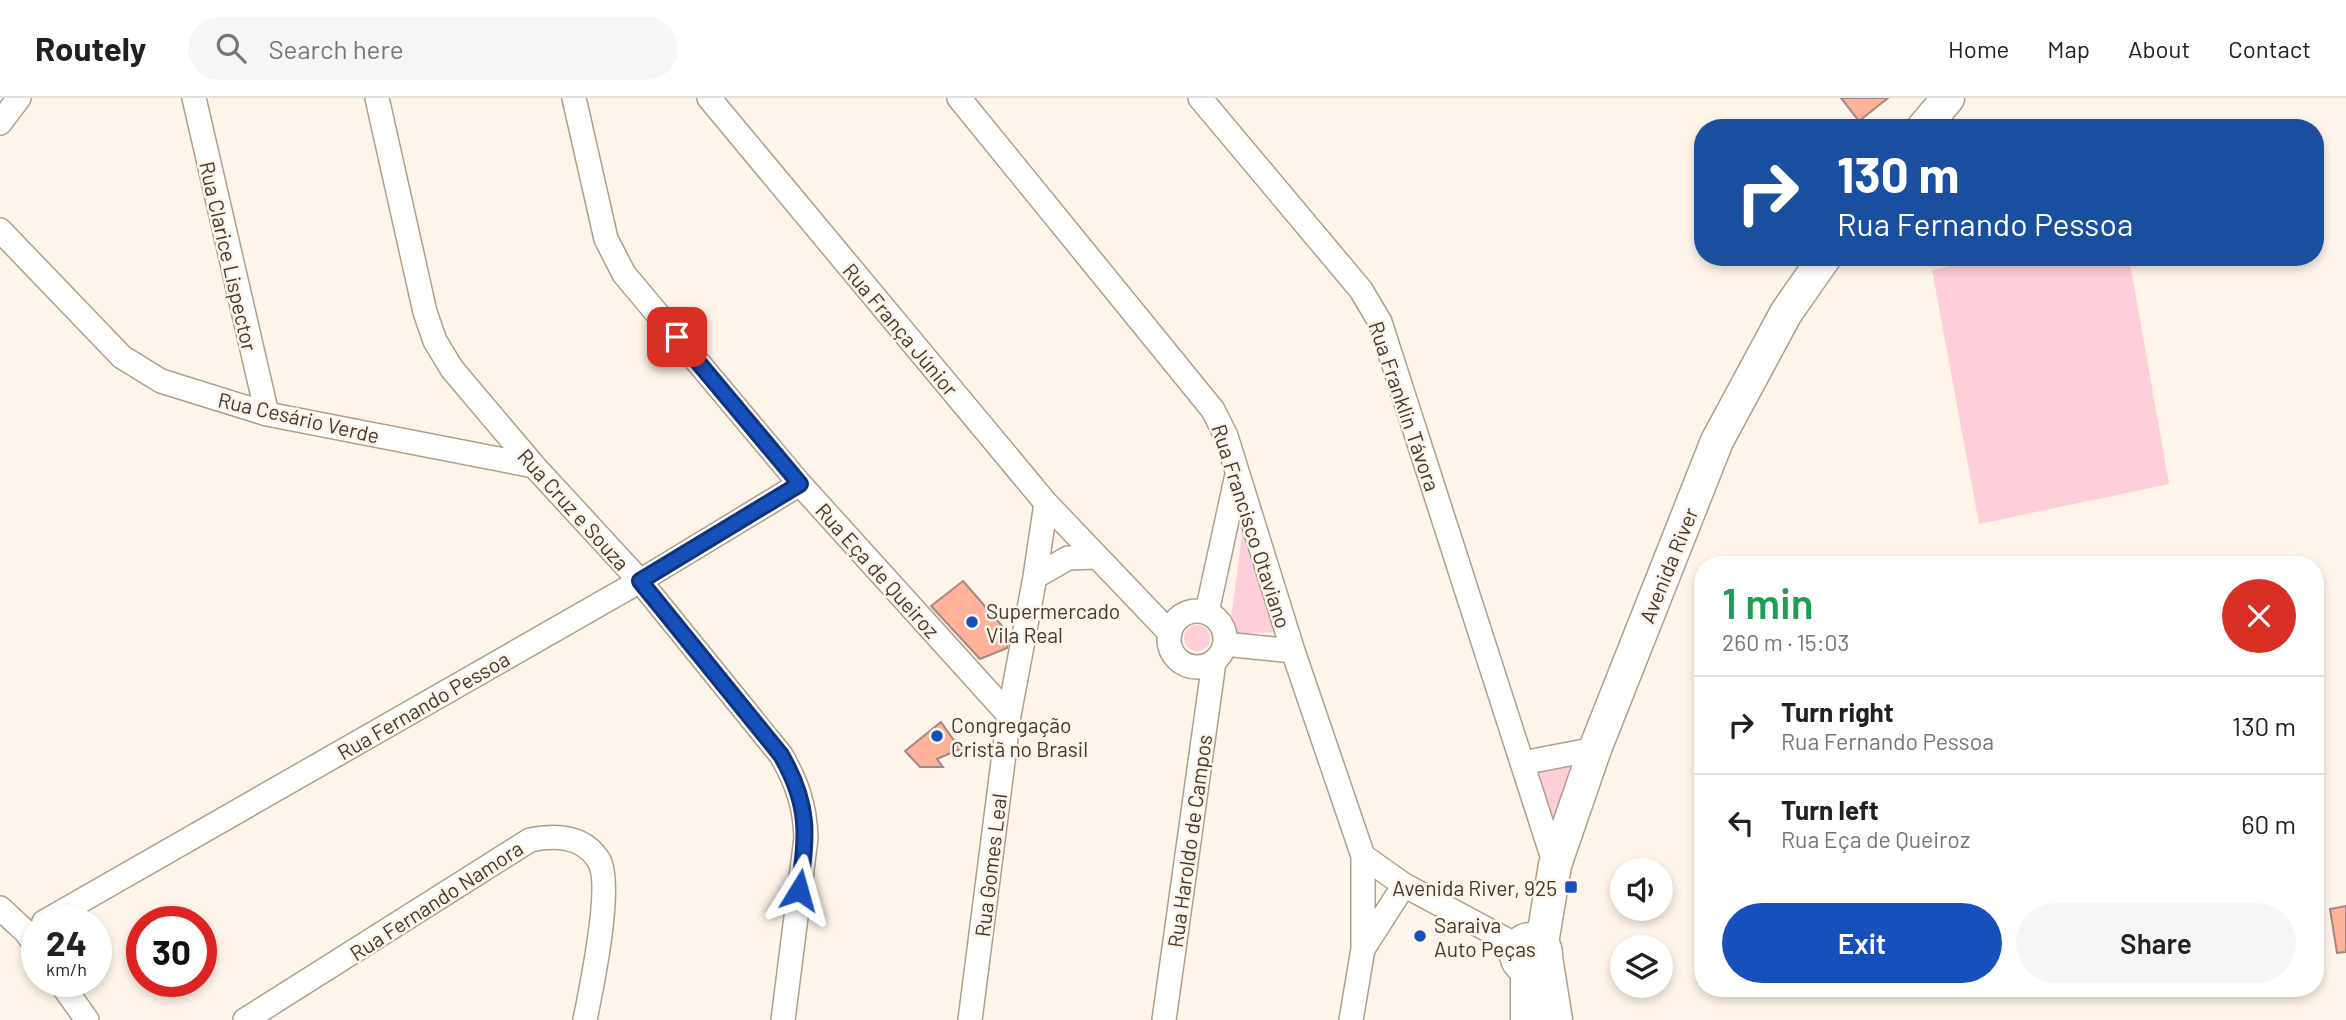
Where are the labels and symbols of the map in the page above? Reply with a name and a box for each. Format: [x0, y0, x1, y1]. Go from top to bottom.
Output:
street label: Rua Clarice Lispector [195, 159, 263, 354]
street label: Rua França Júnior [838, 258, 964, 401]
pin [647, 307, 707, 367]
street label: Rua Franklin Távora [1364, 318, 1446, 494]
street label: Rua Cesário Verde [216, 386, 382, 448]
street label: Rua Francisco Otaviano [1207, 421, 1297, 631]
street label: Rua Cruz e Souza [513, 443, 635, 575]
street label: Rua Eça de Queiroz [811, 497, 945, 643]
street label: Avenida River [1633, 503, 1703, 627]
place label: Supermercado Vila Real [986, 598, 1120, 647]
marker: Supermercado Vila Real [964, 614, 980, 630]
street label: Rua Fernando Pessoa [333, 646, 513, 764]
place label: Congregação Cristã no Brasil [951, 712, 1088, 761]
marker: Congregação Cristã no Brasil [929, 728, 945, 744]
street label: Rua Haroldo de Campos [1162, 733, 1216, 949]
street label: Rua Gomes Leal [969, 792, 1011, 938]
street label: Rua Fernando Namora [345, 835, 527, 965]
position arrow [762, 853, 836, 927]
place label: Avenida River, 925 [1392, 875, 1557, 900]
marker: Avenida River, 925 [1563, 879, 1579, 895]
speed limit sign: 30 [126, 906, 217, 997]
place label: Saraiva Auto Peças [1434, 912, 1536, 961]
marker: Saraiva Auto Peças [1412, 928, 1428, 944]

